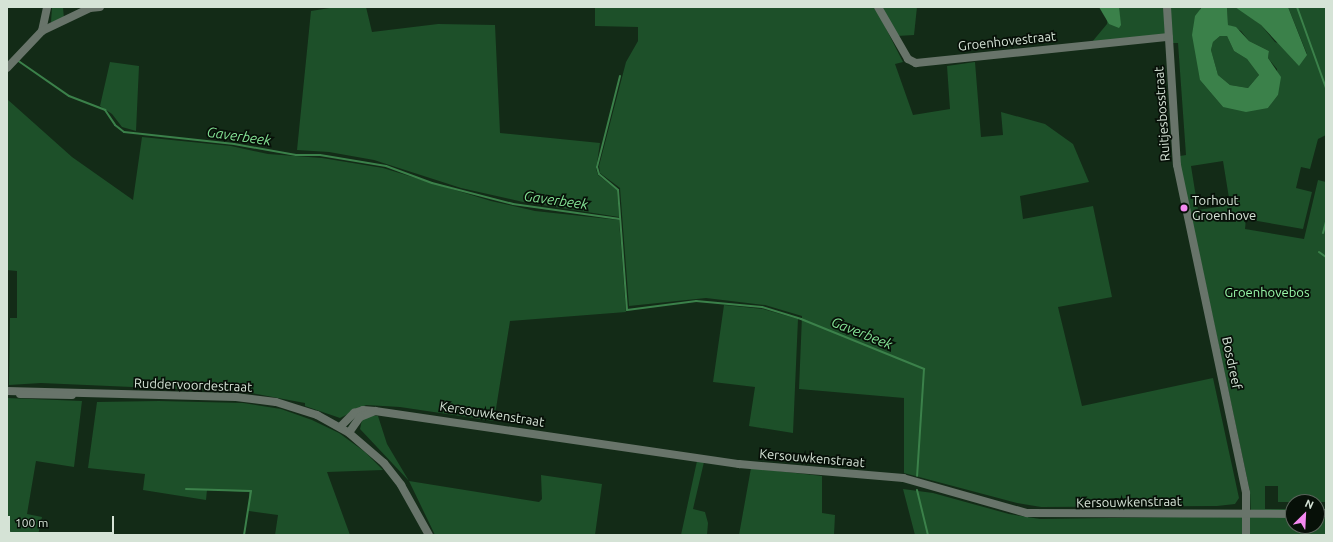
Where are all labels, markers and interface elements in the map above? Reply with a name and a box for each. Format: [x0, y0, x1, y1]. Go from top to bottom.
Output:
street label: Groenhovestraat [957, 28, 1057, 54]
street label: Ruitjesbosstraat [1151, 66, 1173, 162]
water label: Gaverbeek [206, 123, 272, 149]
water label: Gaverbeek [523, 187, 589, 213]
place label: Torhout Groenhove [1192, 193, 1256, 224]
marker: Torhout Groenhove [1179, 203, 1189, 213]
park label: Groenhovebos [1224, 284, 1310, 300]
water label: Gaverbeek [829, 313, 895, 353]
street label: Bosdreef [1219, 335, 1245, 391]
street label: Ruddervoordestraat [134, 375, 252, 395]
street label: Kersouwkenstraat [439, 398, 545, 430]
street label: Kersouwkenstraat [759, 446, 865, 470]
street label: Kersouwkenstraat [1076, 493, 1182, 511]
north arrow [1285, 494, 1325, 534]
text: N [1303, 497, 1316, 511]
scale bar [10, 508, 116, 534]
text: 100 m [15, 516, 48, 529]

